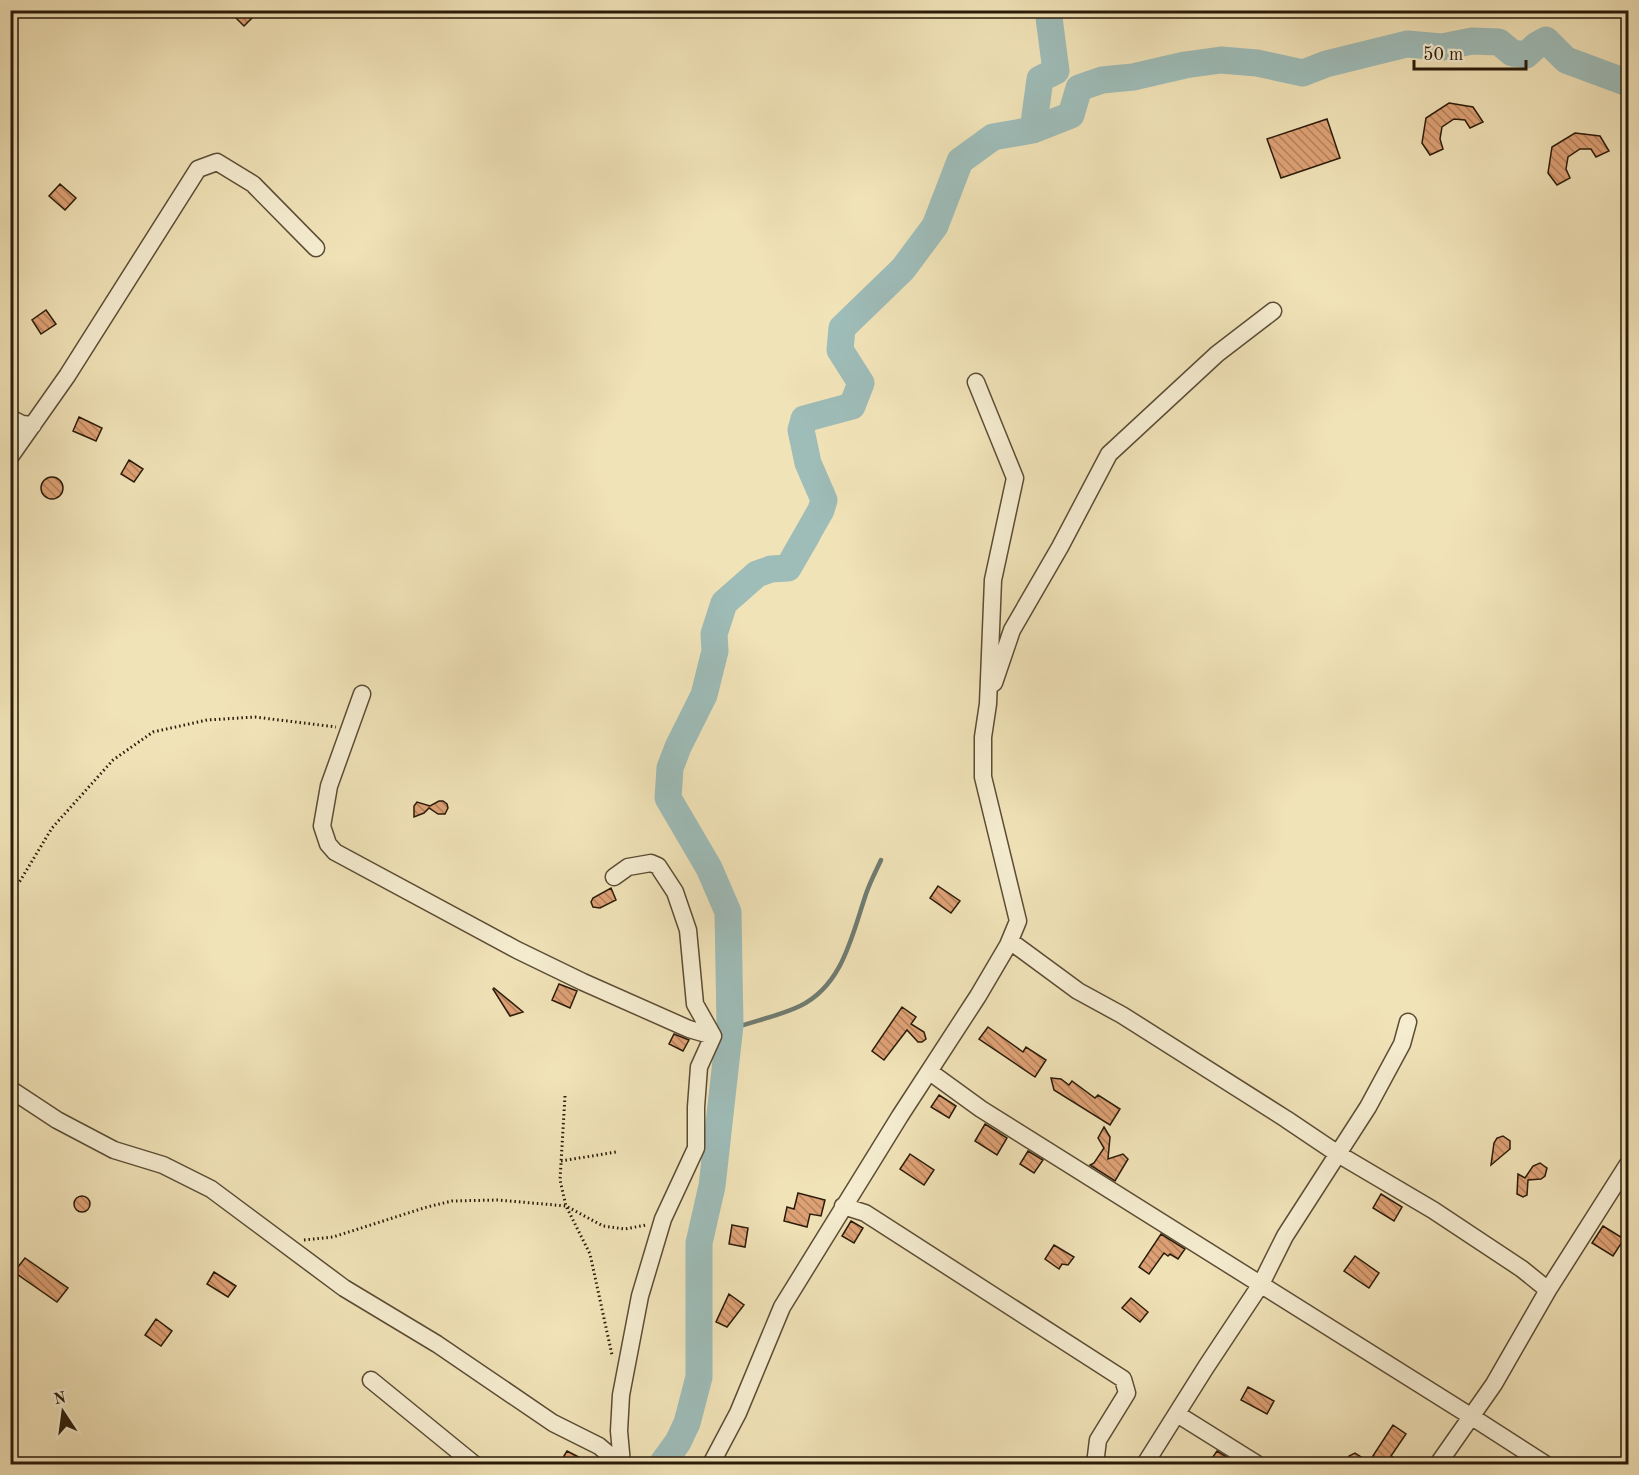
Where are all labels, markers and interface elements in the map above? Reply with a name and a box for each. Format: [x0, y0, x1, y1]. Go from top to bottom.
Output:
scale bar [1414, 33, 1526, 71]
text: 50 m [1423, 46, 1463, 64]
north arrow [33, 1382, 93, 1442]
text: N [52, 1390, 69, 1409]

